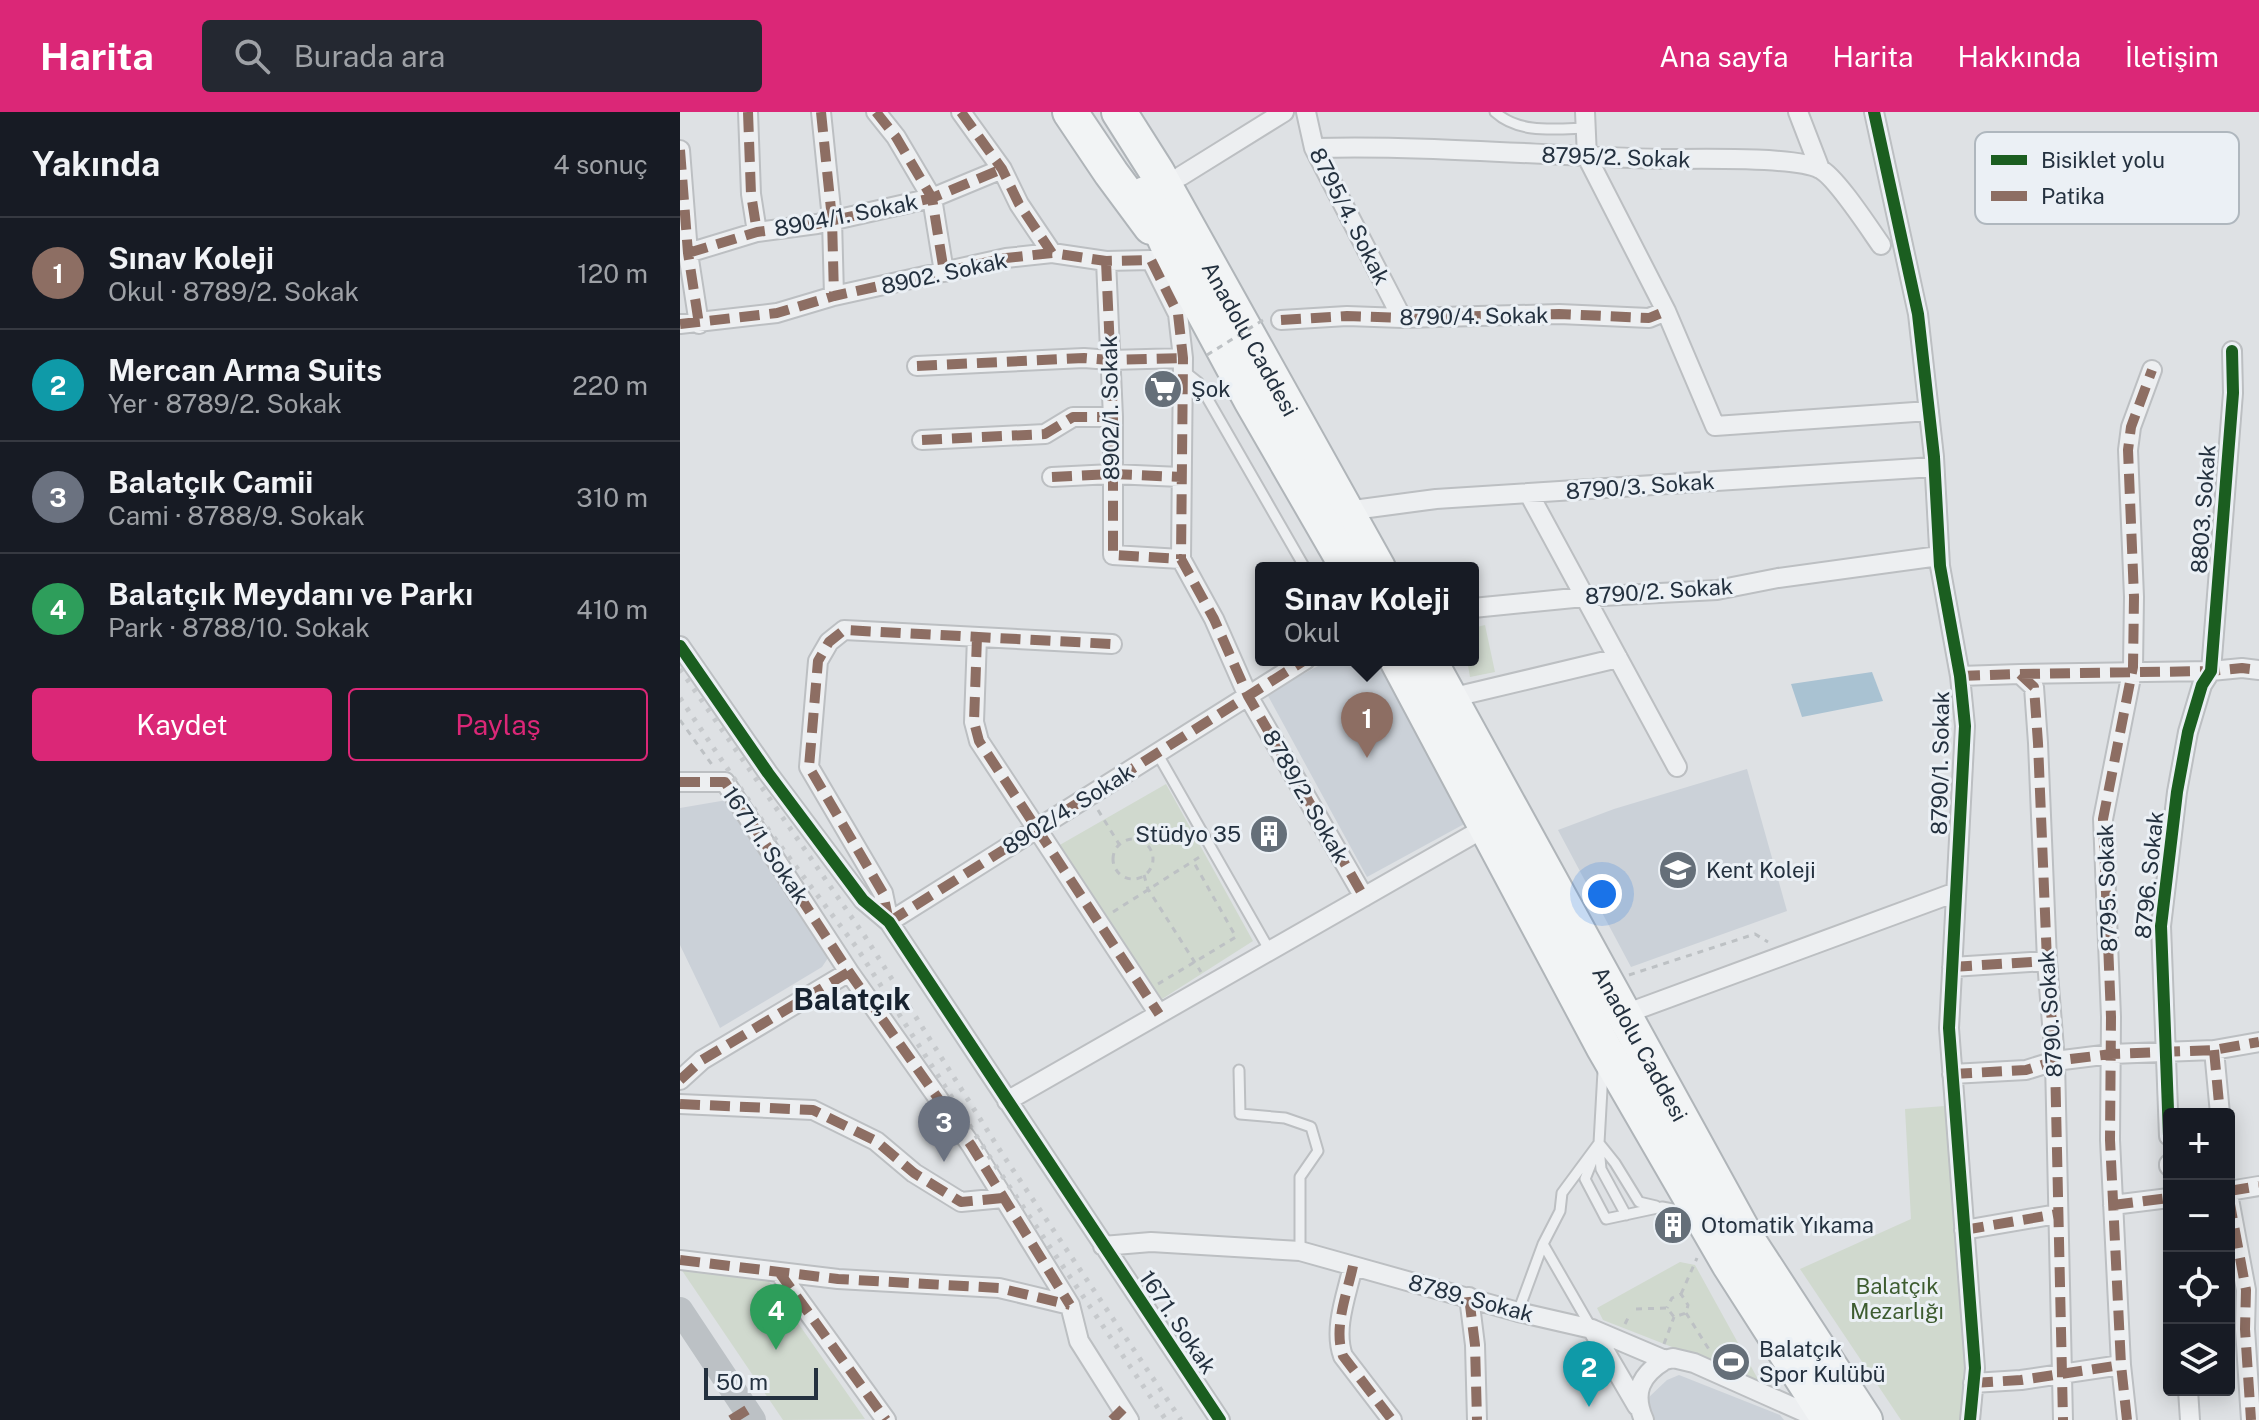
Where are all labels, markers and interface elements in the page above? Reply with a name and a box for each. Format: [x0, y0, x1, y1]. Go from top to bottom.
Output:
search box [202, 20, 762, 92]
text: Harita [40, 34, 154, 79]
icon: search [230, 34, 274, 78]
text: Burada ara [294, 38, 445, 74]
text: Ana sayfa [1659, 40, 1789, 73]
text: Harita [1833, 40, 1913, 73]
text: Hakkında [1957, 40, 2081, 73]
text: İletişim [2125, 40, 2219, 73]
legend [1975, 132, 2239, 224]
street label: 8795/2. Sokak [1541, 141, 1691, 173]
street label: 8795/4. Sokak [1304, 143, 1396, 289]
text: Yakında [32, 144, 160, 184]
text: Bisiklet yolu [2041, 147, 2165, 173]
text: 4 sonuç [553, 149, 648, 180]
text: Patika [2041, 183, 2105, 209]
street label: 8904/1. Sokak [772, 188, 920, 242]
text: Sınav Koleji [108, 240, 274, 276]
street label: 8902. Sokak [879, 247, 1009, 299]
street label: Anadolu Caddesi [1197, 257, 1304, 421]
text: 1 [52, 258, 64, 289]
text: 120 m [577, 258, 648, 289]
text: Okul · 8789/2. Sokak [108, 276, 359, 307]
street label: 8790/4. Sokak [1399, 302, 1549, 330]
street label: 8902/1. Sokak [1096, 335, 1124, 481]
text: Mercan Arma Suits [108, 352, 382, 388]
supermarket icon: Şok [1142, 368, 1184, 410]
text: 2 [50, 370, 66, 401]
text: 220 m [572, 370, 648, 401]
place label: Şok [1191, 376, 1231, 402]
text: Yer · 8789/2. Sokak [108, 388, 342, 419]
street label: 8803. Sokak [2186, 444, 2220, 574]
text: Balatçık Camii [108, 464, 313, 500]
street label: 8790/3. Sokak [1565, 468, 1715, 504]
text: 3 [49, 482, 67, 513]
text: 310 m [576, 482, 648, 513]
text: Cami · 8788/9. Sokak [108, 500, 365, 531]
popup [1255, 562, 1479, 666]
street label: 8790/2. Sokak [1584, 573, 1734, 609]
text: Balatçık Meydanı ve Parkı [108, 576, 473, 612]
text: Sınav Koleji [1284, 581, 1450, 617]
text: 4 [49, 594, 67, 625]
text: 410 m [576, 594, 648, 625]
text: Park · 8788/10. Sokak [108, 612, 370, 643]
text: Okul [1284, 617, 1340, 648]
button: Kaydet [32, 688, 332, 761]
button: Paylaş [348, 688, 648, 761]
street label: 8790/1. Sokak [1926, 691, 1954, 835]
pin: 1 [1341, 692, 1393, 758]
street label: 8789/2. Sokak [1257, 725, 1355, 867]
street label: 8902/4. Sokak [998, 758, 1138, 860]
street label: 1671/1. Sokak [717, 782, 815, 908]
street label: 8796. Sokak [2129, 810, 2169, 940]
building icon: Stüdyo 35 [1248, 813, 1290, 855]
place label: Stüdyo 35 [1135, 821, 1241, 847]
street label: 8795. Sokak [2092, 823, 2122, 953]
school or university icon: Kent Koleji [1657, 849, 1699, 891]
place label: Kent Koleji [1706, 857, 1816, 883]
your location [1582, 874, 1622, 914]
street label: 8790. Sokak [2033, 949, 2067, 1079]
street label: Anadolu Caddesi [1587, 962, 1693, 1126]
district label: Balatçık [793, 981, 911, 1017]
pin: 3 [918, 1096, 970, 1162]
map controls [2163, 1108, 2235, 1396]
button: + [2163, 1108, 2235, 1180]
button: − [2163, 1180, 2235, 1252]
building icon: Otomatik Yıkama [1652, 1204, 1694, 1246]
place label: Otomatik Yıkama [1701, 1212, 1874, 1238]
button: locate [2163, 1252, 2235, 1324]
street label: 1671. Sokak [1134, 1266, 1222, 1378]
street label: 8789. Sokak [1406, 1269, 1536, 1327]
park label: Balatçık Mezarlığı [1850, 1273, 1944, 1324]
pin: 4 [750, 1284, 802, 1350]
button: layers [2163, 1324, 2235, 1396]
place label: Balatçık Spor Kulübü [1759, 1336, 1886, 1387]
pin: 2 [1563, 1341, 1615, 1407]
sports icon: Balatçık Spor Kulübü [1710, 1341, 1752, 1383]
scale bar [704, 1364, 818, 1400]
text: 50 m [716, 1369, 768, 1395]

